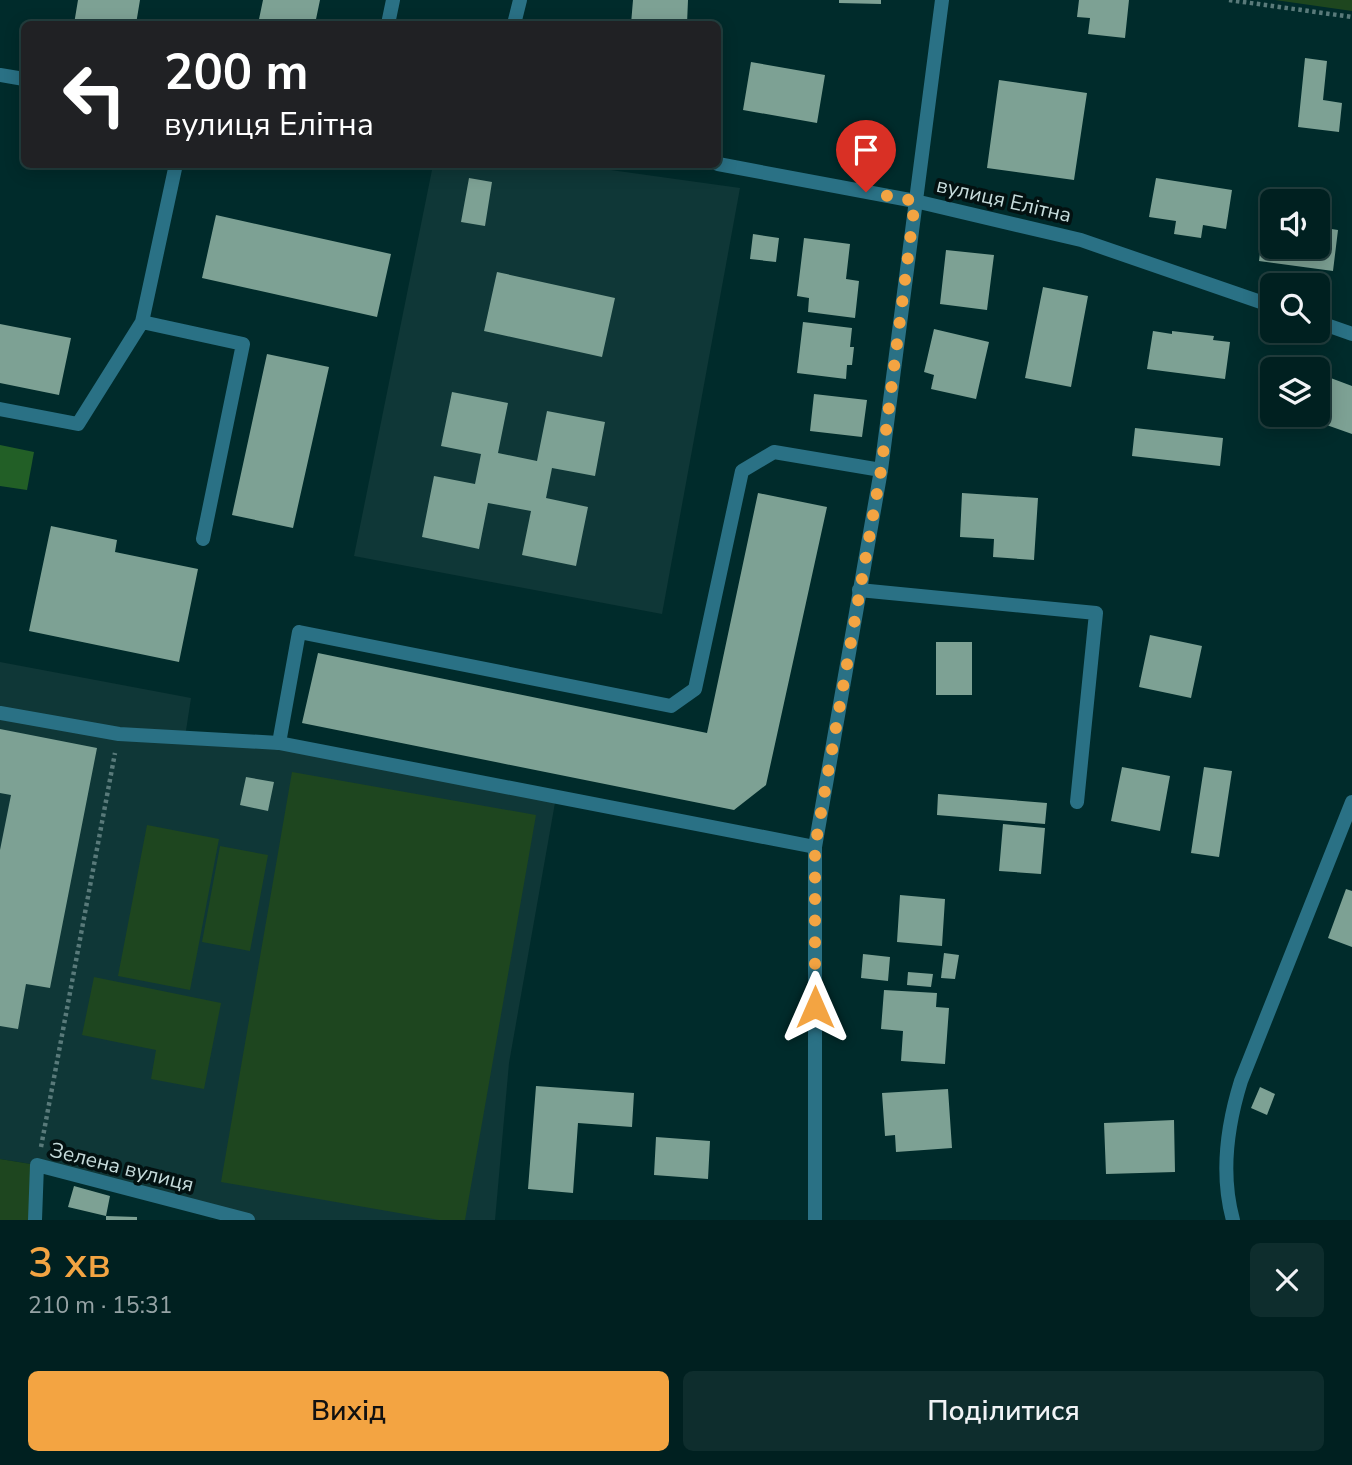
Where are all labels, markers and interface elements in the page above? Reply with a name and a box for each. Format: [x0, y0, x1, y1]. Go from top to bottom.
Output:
text: 200 m [164, 39, 308, 106]
icon: left [49, 49, 140, 140]
text: вулиця Елітна [164, 103, 374, 146]
pin [836, 120, 896, 192]
icon: arrive [847, 131, 885, 169]
street label: вулиця Елітна [934, 171, 1074, 229]
map controls [1260, 189, 1330, 427]
button: sound [1260, 189, 1330, 259]
button: search [1260, 273, 1330, 343]
button: layers [1260, 357, 1330, 427]
position arrow [778, 970, 852, 1044]
street label: Зелена вулиця [47, 1136, 197, 1198]
text: 3 хв [28, 1235, 111, 1292]
button: close [1250, 1243, 1324, 1317]
text: 210 m · 15:31 [28, 1290, 173, 1321]
button: Вихід [28, 1371, 669, 1451]
button: Поділитися [683, 1371, 1324, 1451]

